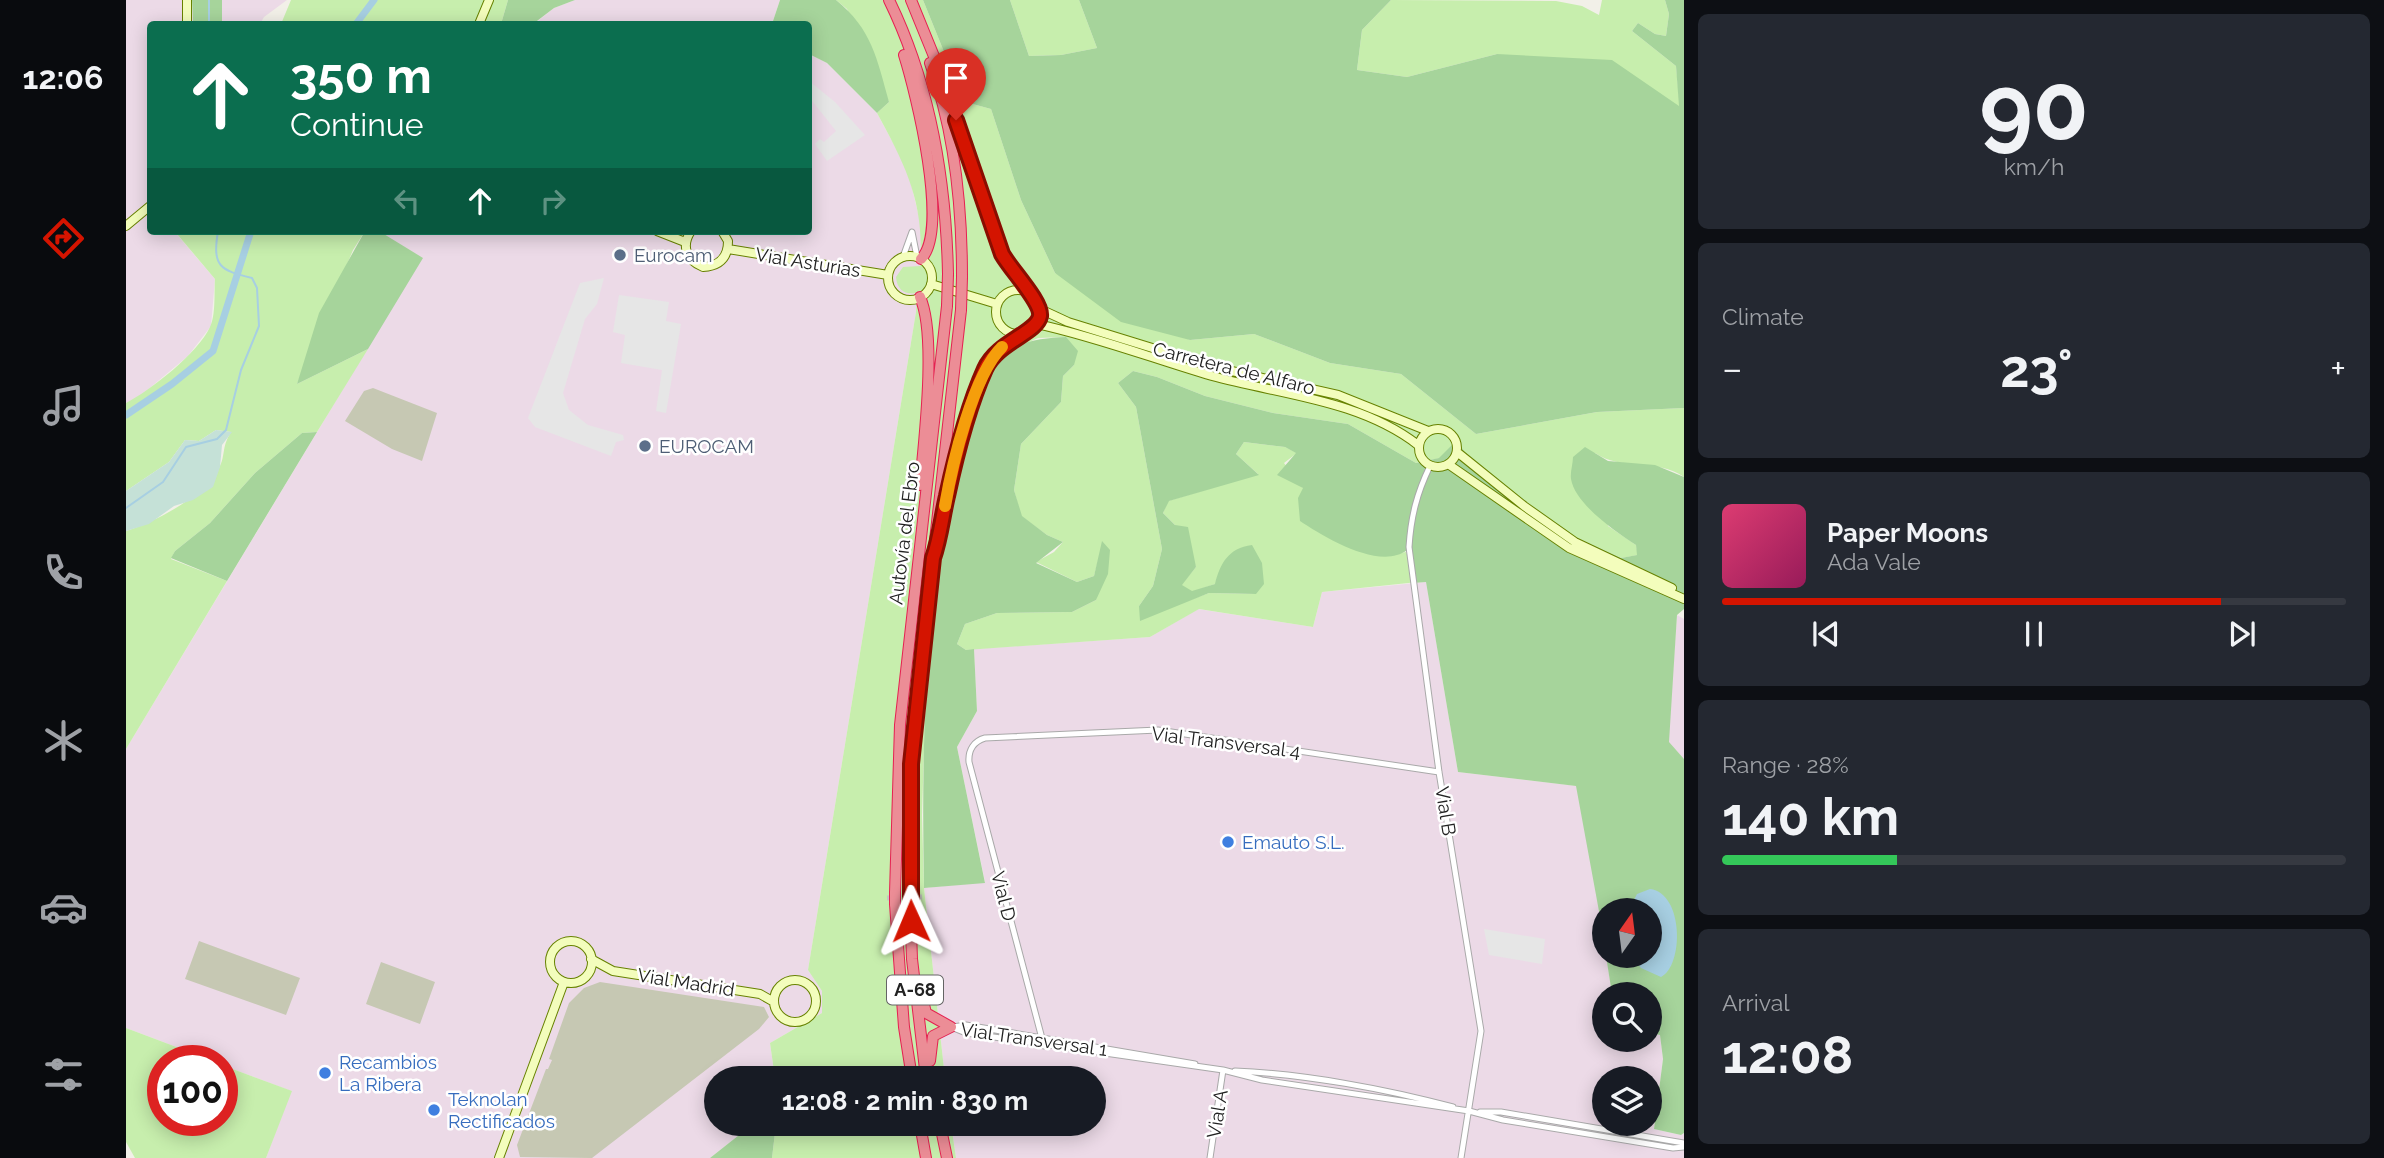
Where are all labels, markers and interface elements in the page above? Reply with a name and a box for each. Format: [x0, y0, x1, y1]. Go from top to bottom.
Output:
text: 350 m [290, 47, 432, 104]
pin [926, 48, 986, 120]
icon: ahead [175, 49, 266, 140]
text: 90 [1979, 54, 2089, 161]
text: 12:06 [23, 59, 103, 96]
icon: arrive [937, 59, 975, 97]
text: Continue [290, 106, 424, 143]
text: km/h [2004, 153, 2064, 180]
icon: left [388, 182, 426, 220]
icon: ahead [461, 182, 499, 220]
icon: right [534, 182, 572, 220]
icon: directions [39, 214, 88, 263]
street label: Vial Asturias [754, 243, 862, 281]
place label: Eurocam [634, 244, 713, 266]
marker: Eurocam [612, 247, 628, 263]
text: Climate [1722, 303, 1804, 330]
street label: Carretera de Alfaro [1151, 337, 1317, 399]
text: 23° [2000, 338, 2073, 399]
text: − [1722, 346, 1742, 391]
text: + [2330, 346, 2346, 391]
icon: music [39, 381, 88, 430]
place label: EUROCAM [659, 435, 754, 457]
marker: EUROCAM [637, 438, 653, 454]
street label: Autovía del Ebro [884, 460, 924, 606]
text: Paper Moons [1827, 518, 1988, 548]
icon: phone [39, 548, 88, 597]
text: Ada Vale [1827, 548, 1921, 575]
icon: previous [1807, 615, 1845, 653]
icon: pause [2015, 615, 2053, 653]
icon: next [2223, 615, 2261, 653]
icon: climate [39, 716, 88, 765]
street label: Vial Transversal 4 [1150, 722, 1302, 762]
text: Range · 28% [1722, 751, 1849, 778]
street label: Vial B [1431, 785, 1461, 837]
text: 140 km [1722, 786, 1899, 847]
place label: Emauto S.L. [1242, 831, 1345, 853]
marker: Emauto S.L. [1220, 834, 1236, 850]
street label: Vial D [987, 869, 1021, 923]
icon: car [39, 883, 88, 932]
position arrow [874, 884, 948, 958]
north arrow [1592, 898, 1662, 968]
map controls [1592, 898, 1662, 1136]
street label: Vial Madrid [636, 963, 736, 1001]
road number: A-68 [887, 975, 943, 1004]
button: search [1592, 982, 1662, 1052]
text: Arrival [1722, 989, 1789, 1016]
street label: Vial Transversal 1 [959, 1018, 1109, 1060]
text: 12:08 [1722, 1024, 1853, 1085]
speed limit sign: 100 [147, 1045, 238, 1136]
icon: filters [39, 1050, 88, 1099]
place label: Recambios La Ribera [339, 1051, 437, 1095]
marker: Recambios La Ribera [317, 1065, 333, 1081]
button: layers [1592, 1066, 1662, 1136]
text: 12:08 · 2 min · 830 m [782, 1086, 1028, 1116]
place label: Teknolan Rectificados [448, 1088, 555, 1132]
street label: Vial A [1202, 1088, 1232, 1140]
marker: Teknolan Rectificados [426, 1102, 442, 1118]

